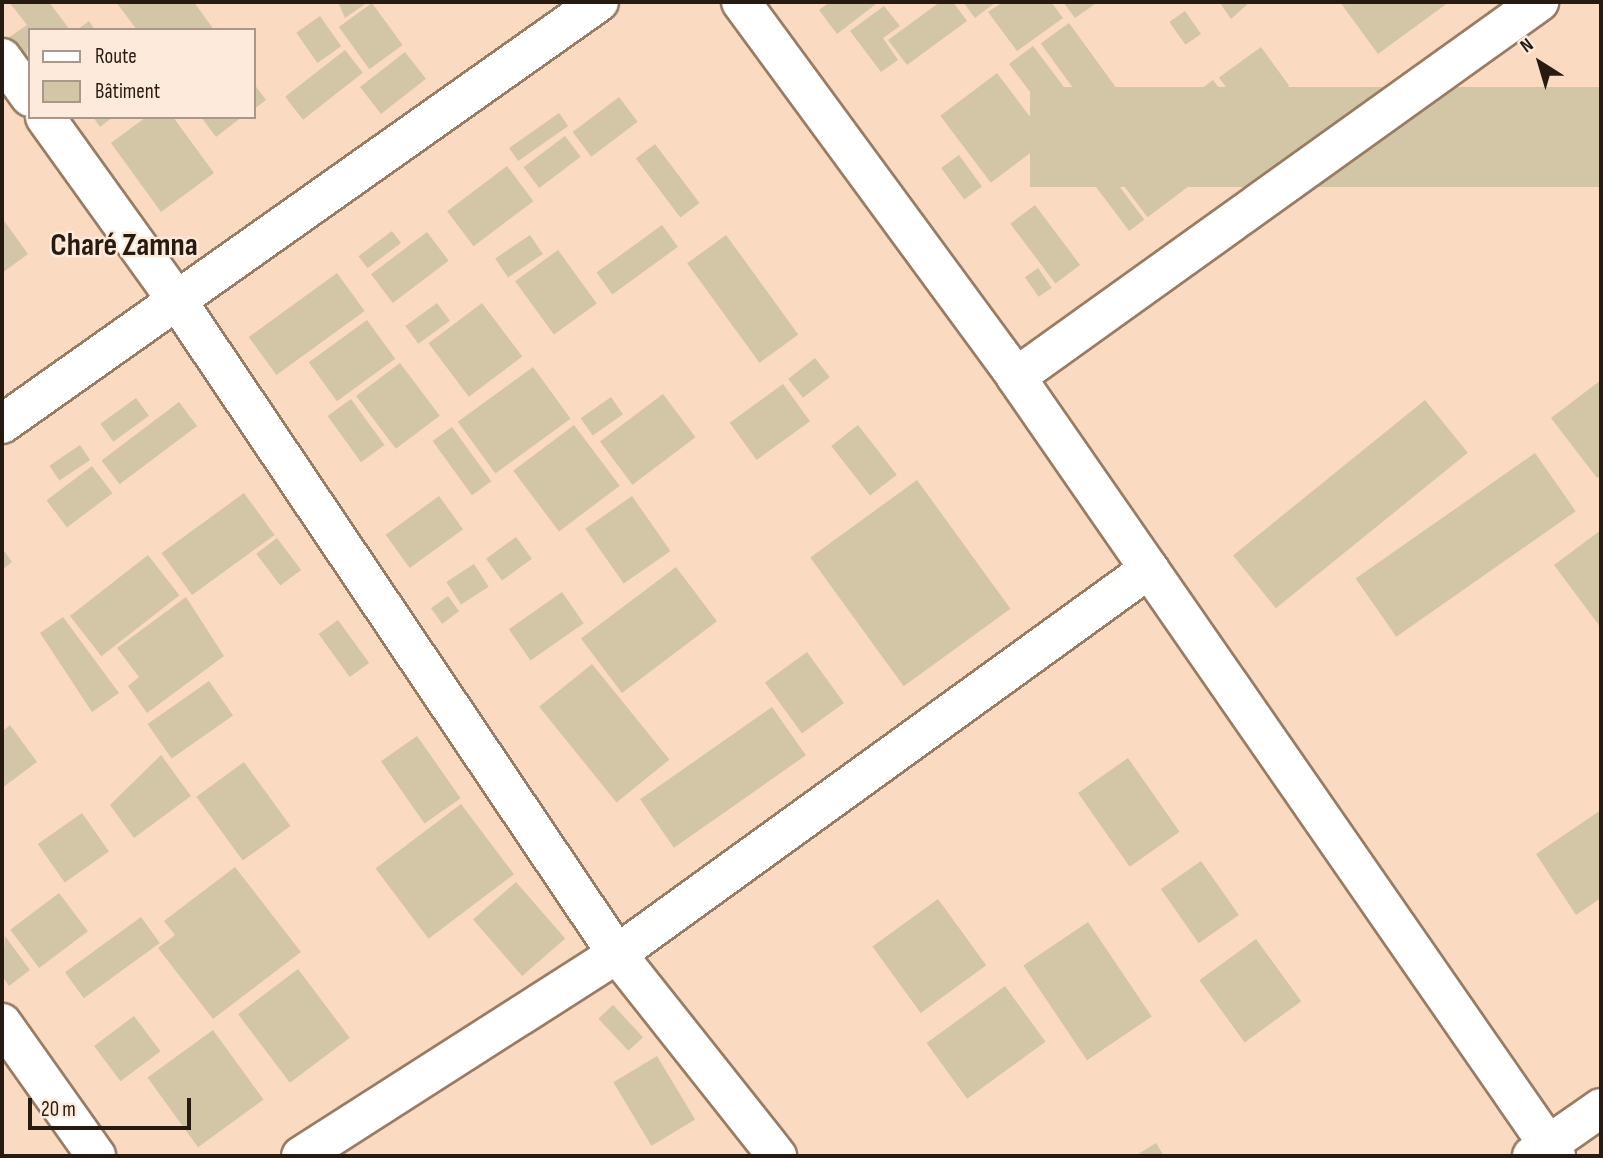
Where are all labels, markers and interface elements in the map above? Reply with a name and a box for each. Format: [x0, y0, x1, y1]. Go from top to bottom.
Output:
legend [28, 28, 256, 119]
north arrow [1505, 28, 1575, 98]
text: N [1516, 34, 1538, 58]
text: Route [95, 44, 137, 69]
text: Bâtiment [95, 79, 160, 104]
district label: Charé Zamna [50, 227, 198, 265]
scale bar [32, 1084, 194, 1128]
text: 20 m [41, 1097, 76, 1122]

